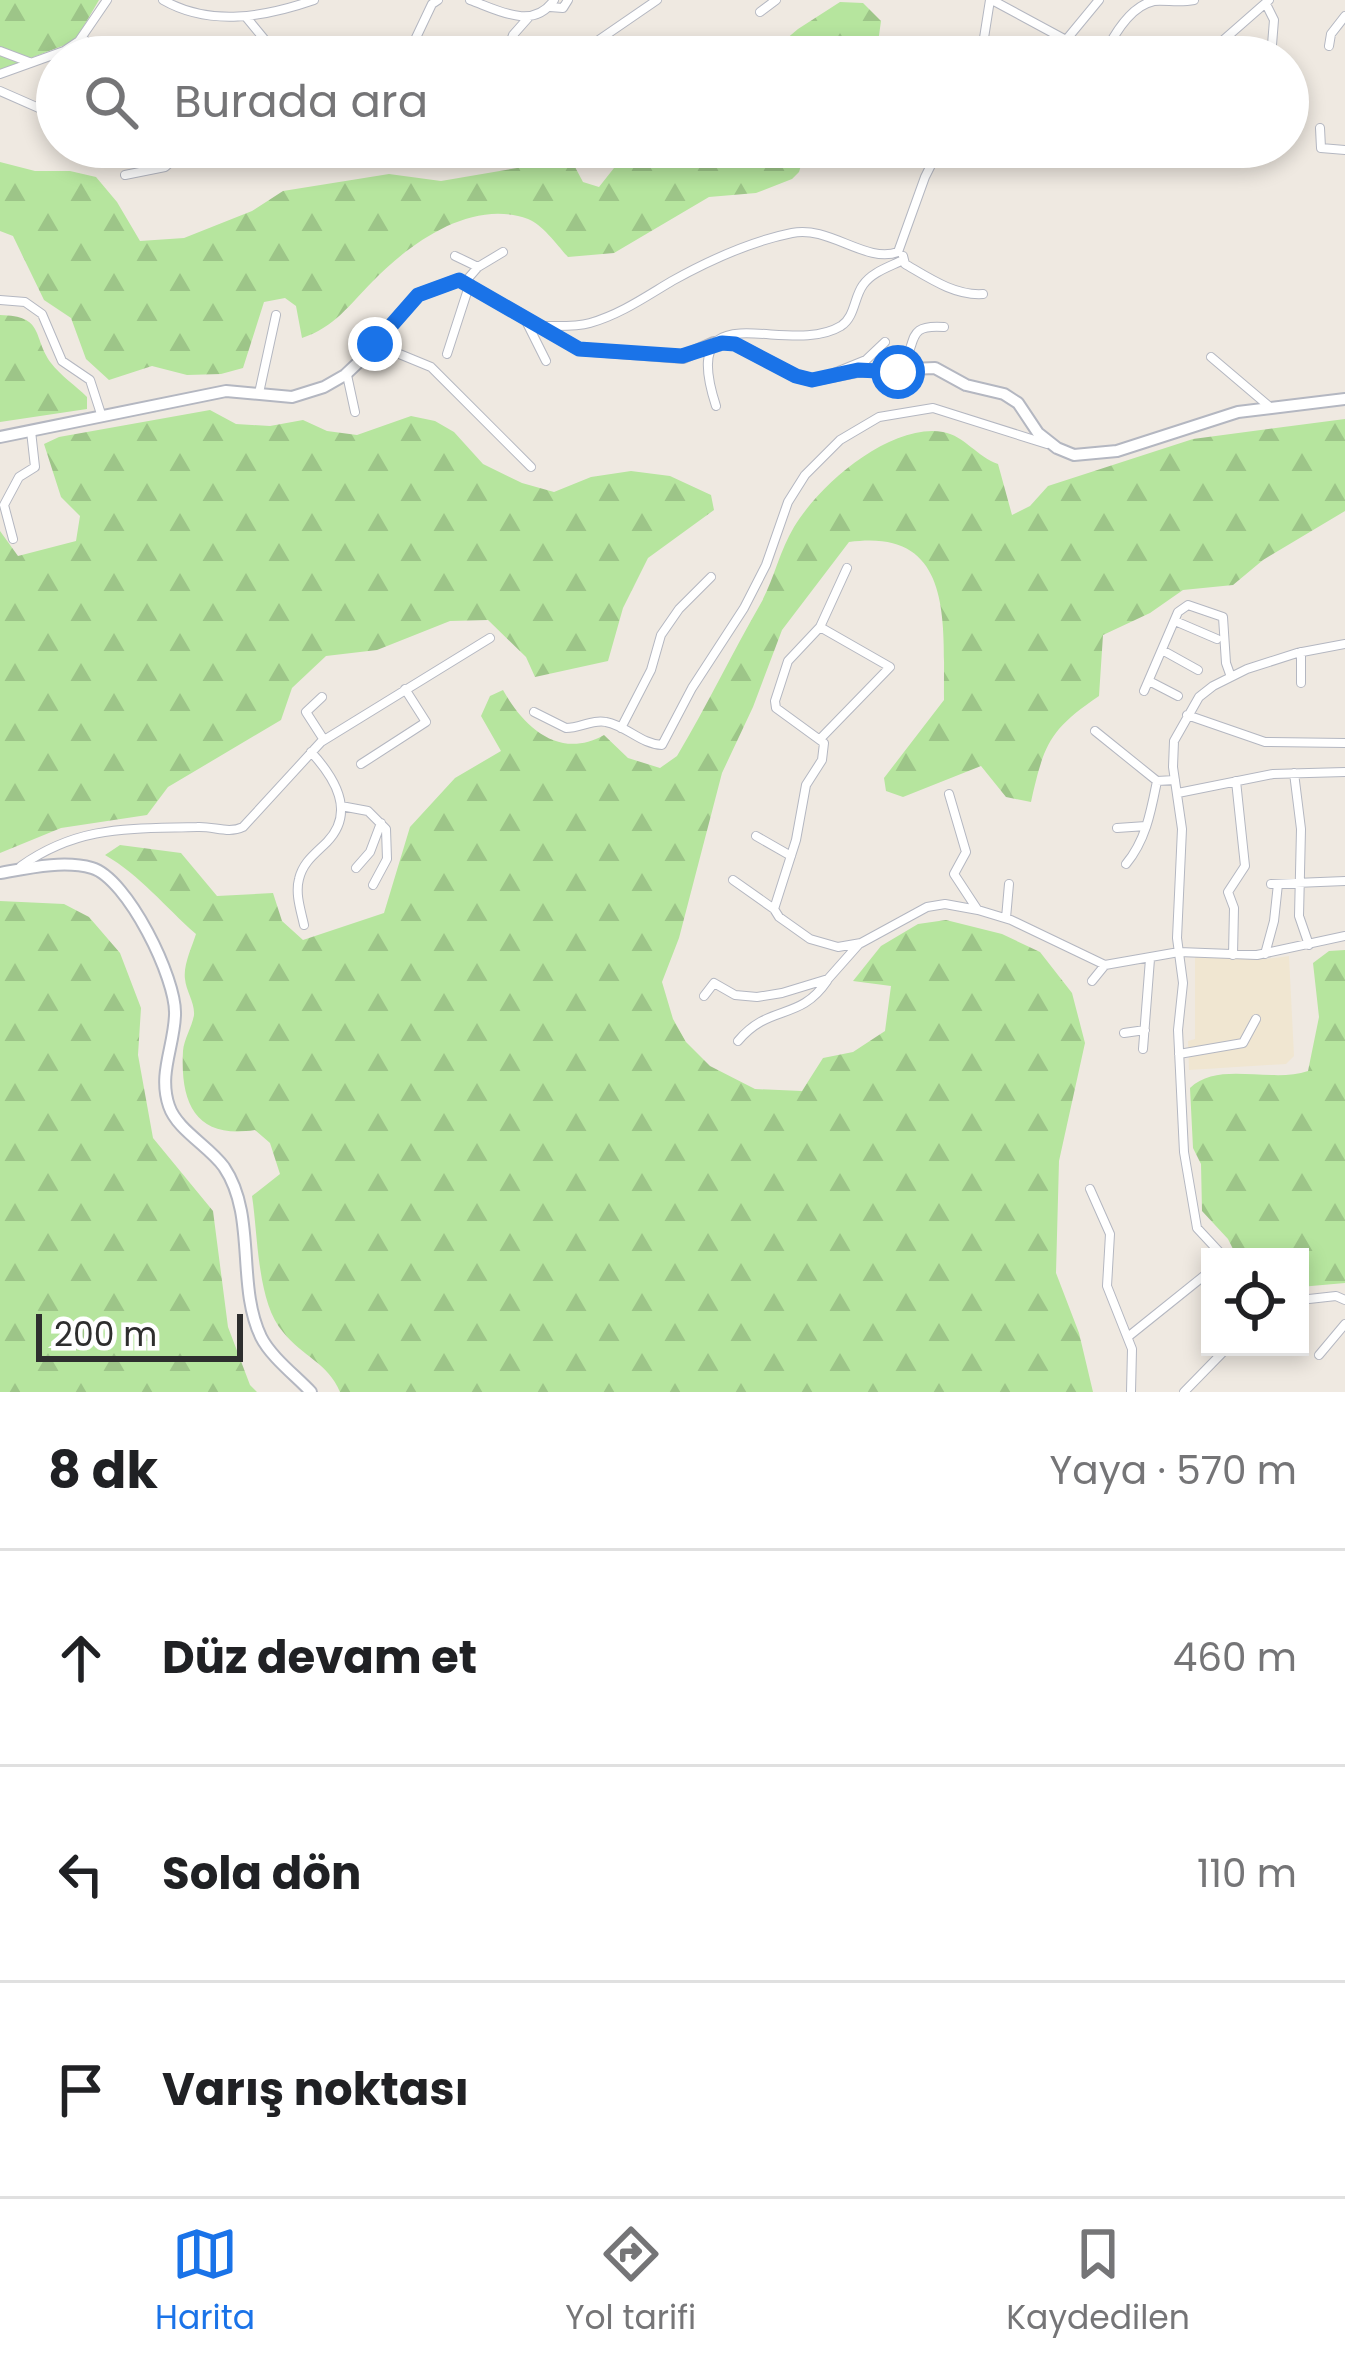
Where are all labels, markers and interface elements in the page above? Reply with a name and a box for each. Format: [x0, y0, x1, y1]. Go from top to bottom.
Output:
search box [36, 36, 1309, 168]
icon: search [78, 69, 144, 135]
text: Burada ara [174, 70, 428, 133]
route end [348, 317, 402, 371]
route start [871, 345, 925, 399]
map controls [1201, 1248, 1309, 1356]
button: locate [1201, 1248, 1309, 1356]
scale bar [36, 1308, 243, 1361]
text: 200 m [54, 1311, 157, 1358]
text: 8 dk [48, 1434, 158, 1506]
text: Yaya · 570 m [1050, 1443, 1297, 1498]
icon: ahead [48, 1625, 114, 1691]
text: Düz devam et [162, 1626, 477, 1689]
text: 460 m [1173, 1630, 1297, 1685]
icon: left [48, 1841, 114, 1907]
text: Sola dön [162, 1842, 361, 1905]
text: 110 m [1197, 1846, 1297, 1901]
icon: arrive [48, 2057, 114, 2123]
text: Varış noktası [162, 2058, 469, 2121]
tab: Harita [155, 2221, 255, 2343]
tab: Yol tarifi [565, 2221, 696, 2343]
tab: Kaydedilen [1006, 2221, 1190, 2343]

